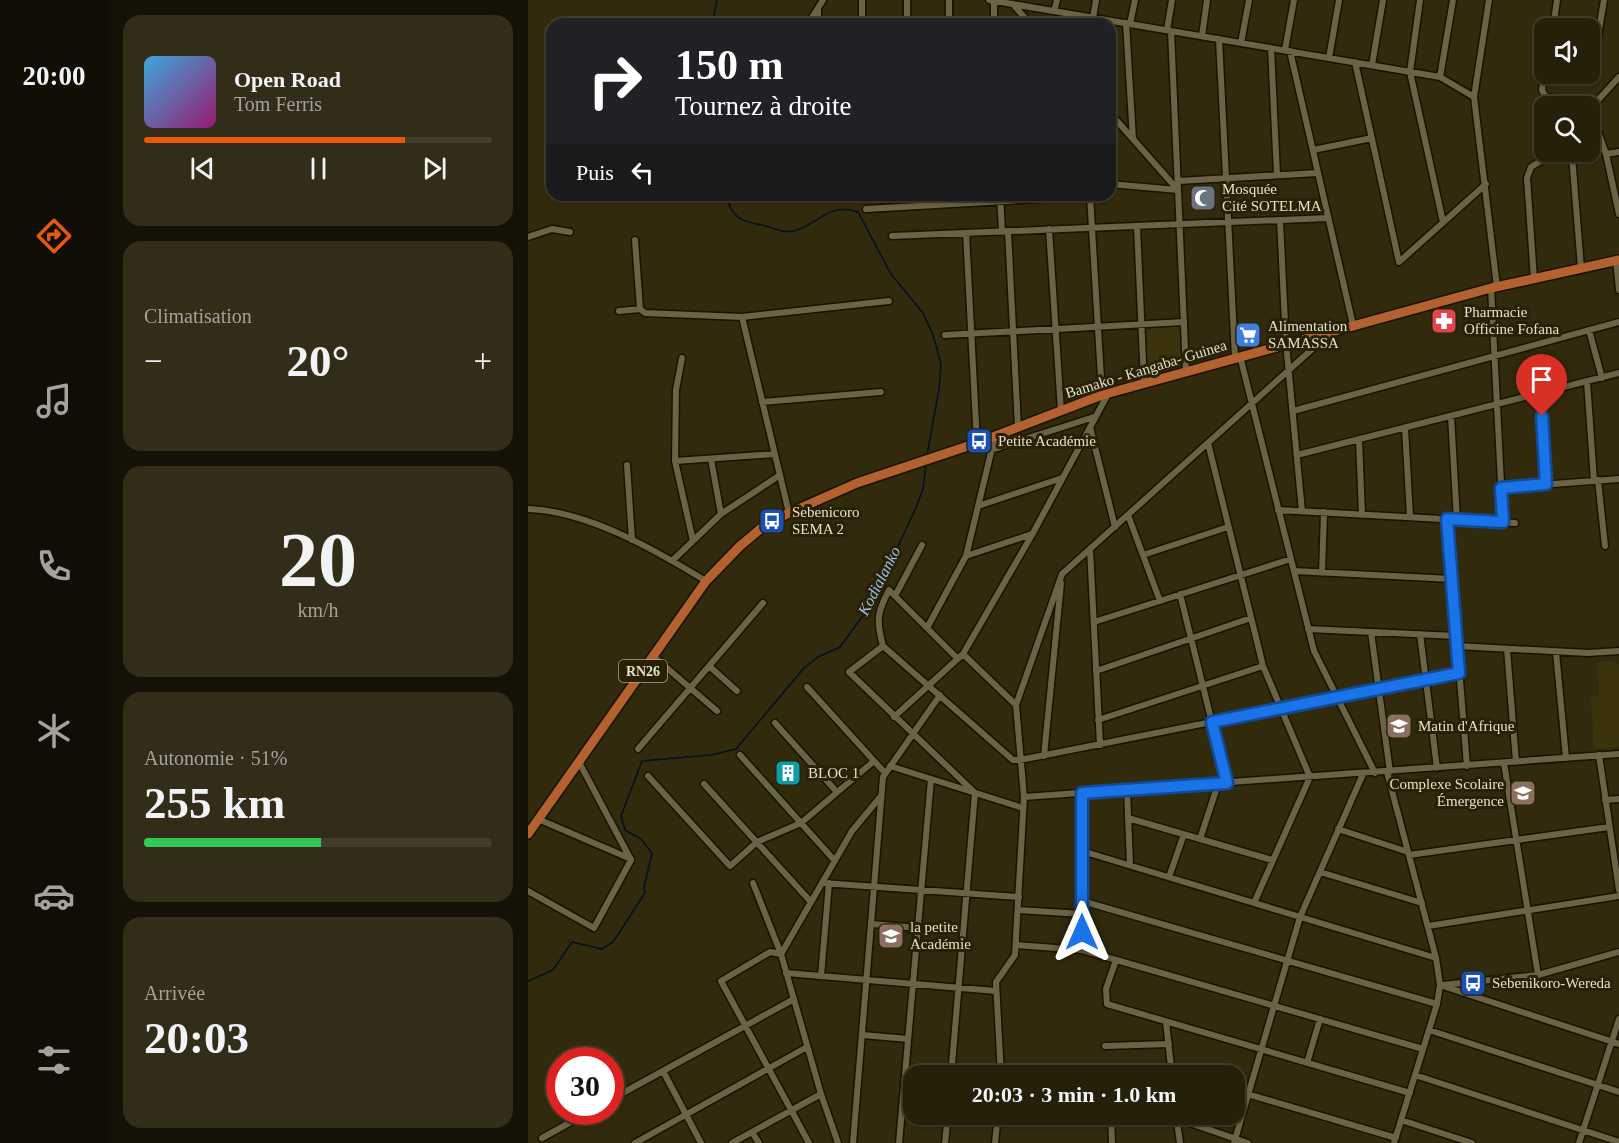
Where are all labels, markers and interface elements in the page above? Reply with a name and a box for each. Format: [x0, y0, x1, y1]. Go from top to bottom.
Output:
map controls [1534, 18, 1600, 162]
button: sound [1534, 18, 1600, 84]
icon: right [576, 42, 654, 120]
text: 150 m [675, 42, 784, 88]
text: 20:00 [23, 61, 86, 91]
text: Open Road [234, 67, 341, 92]
text: Tournez à droite [675, 91, 852, 121]
text: Tom Ferris [234, 93, 322, 115]
button: search [1534, 96, 1600, 162]
icon: previous [186, 152, 219, 185]
icon: pause [302, 152, 335, 185]
icon: next [418, 152, 451, 185]
icon: left [626, 156, 659, 189]
text: Puis [576, 160, 614, 185]
place label: Mosquée Cité SOTELMA [1222, 181, 1322, 214]
mosque icon: Mosquée Cité SOTELMA [1188, 183, 1218, 213]
icon: directions [33, 215, 75, 257]
place label: Pharmacie Officine Fofana [1464, 304, 1559, 337]
text: Climatisation [144, 305, 252, 327]
pharmacy icon: Pharmacie Officine Fofana [1429, 306, 1459, 336]
place label: Alimentation SAMASSA [1268, 318, 1348, 351]
supermarket icon: Alimentation SAMASSA [1233, 320, 1263, 350]
text: 20° [287, 336, 350, 386]
street label: Bamako - Kangaba- Guinea [1063, 337, 1229, 401]
text: − [144, 343, 163, 379]
text: + [473, 343, 492, 379]
pin [1516, 354, 1567, 416]
icon: arrive [1525, 363, 1558, 396]
icon: music [33, 380, 75, 422]
bus stop icon: Petite Académie [964, 426, 994, 456]
place label: Petite Académie [998, 433, 1096, 449]
place label: Sebenicoro SEMA 2 [792, 504, 859, 537]
bus stop icon: Sebenicoro SEMA 2 [757, 506, 787, 536]
text: 20 [279, 516, 357, 603]
water label: Kodialanko [854, 544, 904, 619]
icon: phone [33, 545, 75, 587]
text: km/h [297, 599, 339, 621]
road number: RN26 [619, 660, 667, 682]
icon: climate [33, 710, 75, 752]
school or university icon: Matin d'Afrique [1384, 711, 1414, 741]
place label: Matin d'Afrique [1418, 718, 1515, 734]
text: Autonomie · 51% [144, 747, 287, 769]
building icon: BLOC 1 [773, 758, 803, 788]
place label: BLOC 1 [808, 765, 859, 781]
place label: Complexe Scolaire Émergence [1389, 776, 1504, 809]
text: 255 km [144, 778, 285, 828]
school or university icon: Complexe Scolaire Émergence [1508, 778, 1538, 808]
icon: car [33, 875, 75, 917]
position arrow [1050, 900, 1114, 964]
place label: la petite Académie [910, 919, 971, 952]
school or university icon: la petite Académie [876, 921, 906, 951]
bus stop icon: Sebenikoro-Wereda [1458, 968, 1488, 998]
place label: Sebenikoro-Wereda [1492, 975, 1611, 991]
text: Arrivée [144, 982, 205, 1004]
text: 20:03 [144, 1013, 249, 1063]
icon: filters [33, 1039, 75, 1081]
speed limit sign: 30 [546, 1047, 624, 1125]
text: 20:03 · 3 min · 1.0 km [972, 1082, 1176, 1107]

